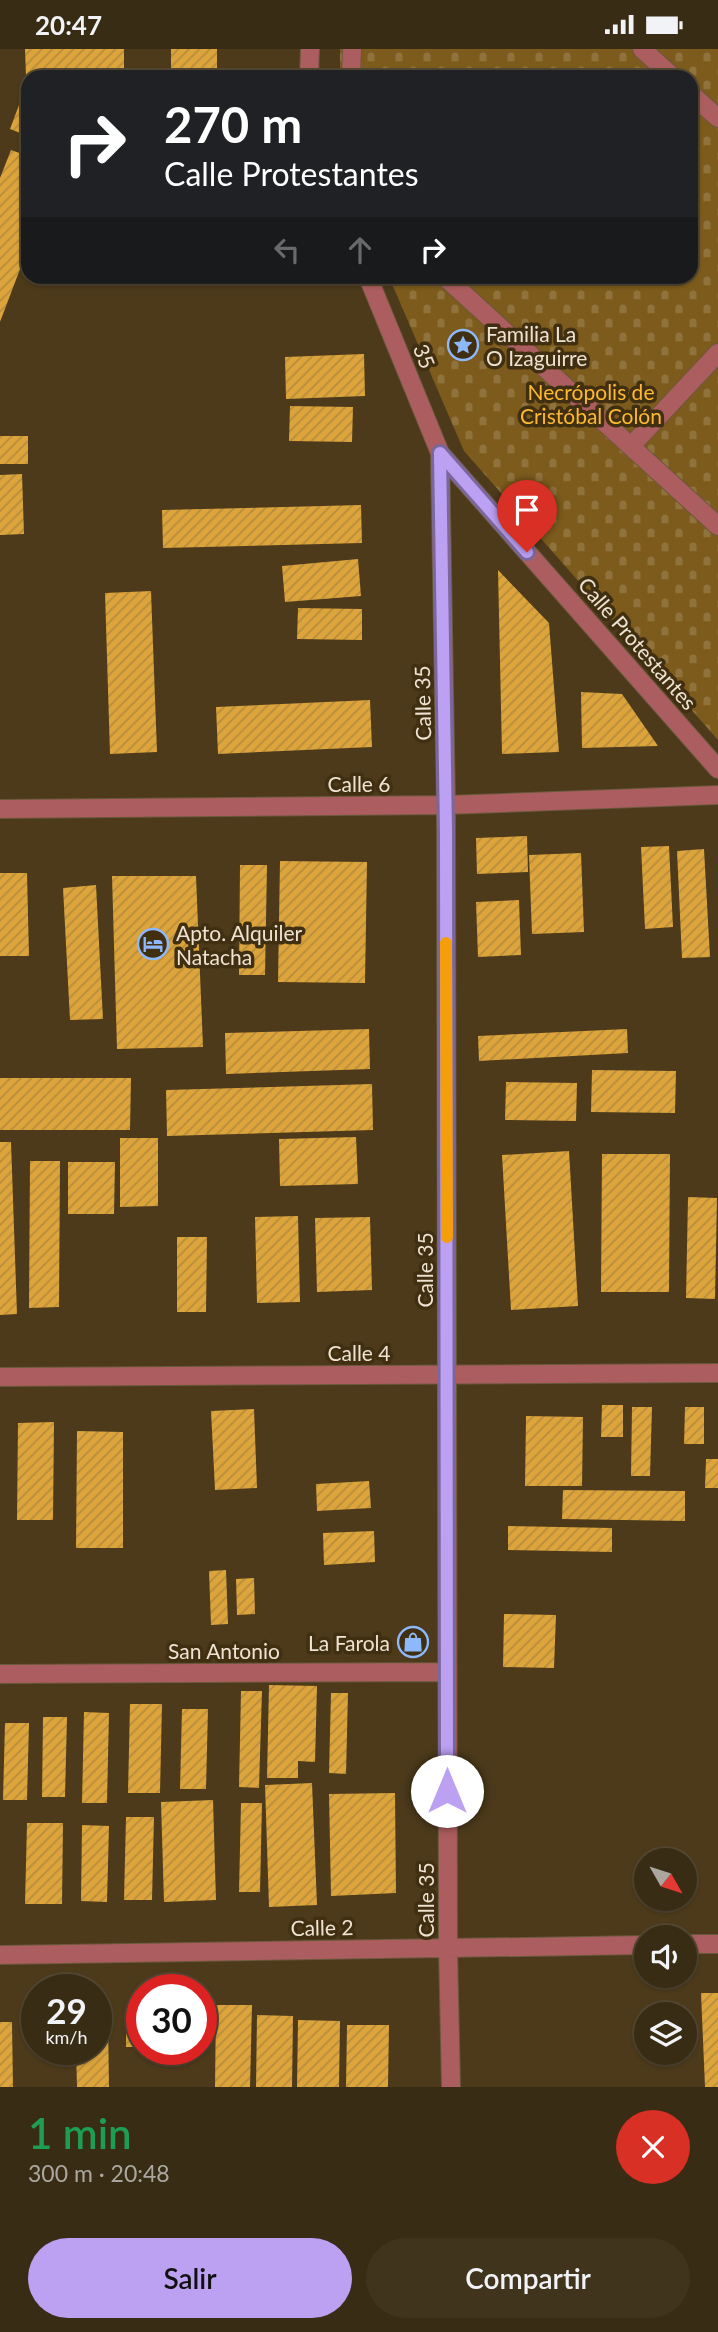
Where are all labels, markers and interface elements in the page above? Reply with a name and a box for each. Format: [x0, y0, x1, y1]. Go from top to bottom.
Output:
text: 20:47 [35, 9, 102, 41]
text: 270 m [164, 95, 302, 153]
icon: right [49, 98, 140, 189]
text: Calle Protestantes [164, 154, 419, 193]
icon: left [268, 231, 306, 269]
icon: ahead [341, 231, 379, 269]
icon: right [414, 231, 452, 269]
place label: Familia La O Izaguirre [486, 321, 587, 370]
place icon: Familia La O Izaguirre [446, 328, 480, 362]
street label: 35 [409, 340, 441, 372]
park label: Necrópolis de Cristóbal Colón [520, 379, 662, 428]
pin [497, 480, 557, 552]
icon: arrive [508, 491, 546, 529]
street label: Calle Protestantes [574, 572, 702, 714]
street label: Calle 35 [409, 665, 435, 741]
street label: Calle 6 [327, 771, 391, 796]
place label: Apto. Alquiler Natacha [176, 920, 303, 969]
hotel icon: Apto. Alquiler Natacha [136, 927, 170, 961]
street label: Calle 35 [412, 1232, 437, 1308]
street label: Calle 4 [327, 1340, 391, 1365]
shop icon: La Farola [396, 1625, 430, 1659]
place label: La Farola [308, 1630, 390, 1655]
street label: San Antonio [168, 1638, 280, 1663]
position arrow [410, 1754, 484, 1828]
north arrow [634, 1848, 696, 1911]
map controls [634, 1848, 697, 2065]
street label: Calle 35 [413, 1862, 438, 1938]
street label: Calle 2 [290, 1914, 354, 1940]
button: sound [634, 1925, 697, 1988]
speed limit sign: 30 [126, 1974, 217, 2065]
text: 29 [46, 1989, 87, 2031]
button: layers [634, 2002, 697, 2065]
text: km/h [45, 2026, 88, 2048]
text: 1 min [28, 2108, 132, 2158]
button: close [616, 2110, 690, 2184]
text: 300 m · 20:48 [28, 2159, 170, 2187]
button: Salir [28, 2238, 352, 2318]
button: Compartir [366, 2238, 690, 2318]

